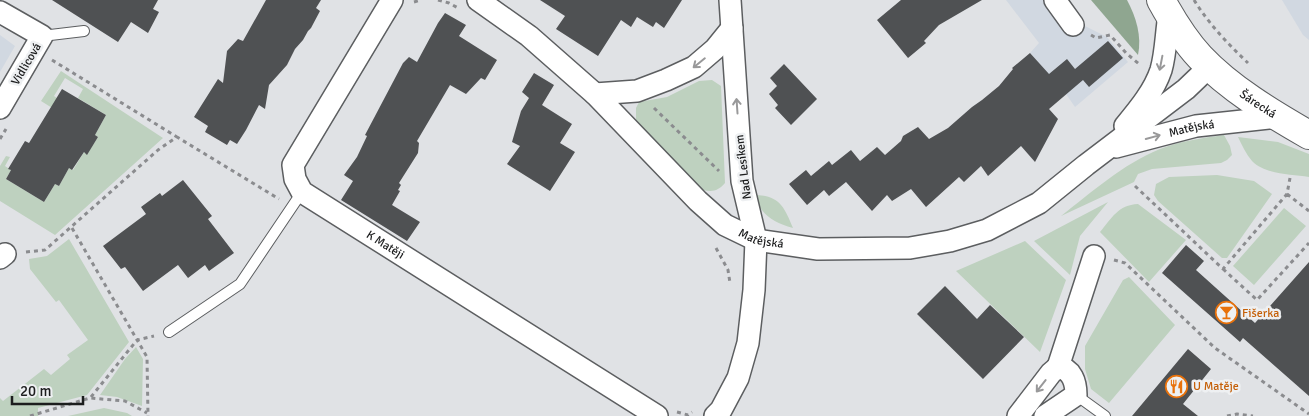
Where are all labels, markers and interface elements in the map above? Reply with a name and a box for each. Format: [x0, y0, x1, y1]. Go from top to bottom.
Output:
street label: Vidlicová [8, 40, 45, 88]
one-way arrow [1156, 55, 1166, 71]
one-way arrow [693, 57, 706, 68]
street label: Šárecká [1236, 87, 1279, 122]
one-way arrow [733, 98, 742, 114]
street label: Matějská [1167, 117, 1215, 141]
one-way arrow [1145, 132, 1161, 142]
street label: Nad Lesíkem [732, 134, 755, 200]
street label: Matějská [736, 226, 785, 252]
street label: K Matěji [363, 227, 407, 263]
bar icon: Fišerka [1214, 301, 1238, 325]
place label: Fišerka [1242, 306, 1279, 321]
scale bar [12, 374, 84, 406]
restaurant icon: U Matěje [1165, 374, 1189, 398]
one-way arrow [1036, 379, 1046, 393]
place label: U Matěje [1193, 379, 1239, 394]
text: 20 m [20, 382, 51, 400]

